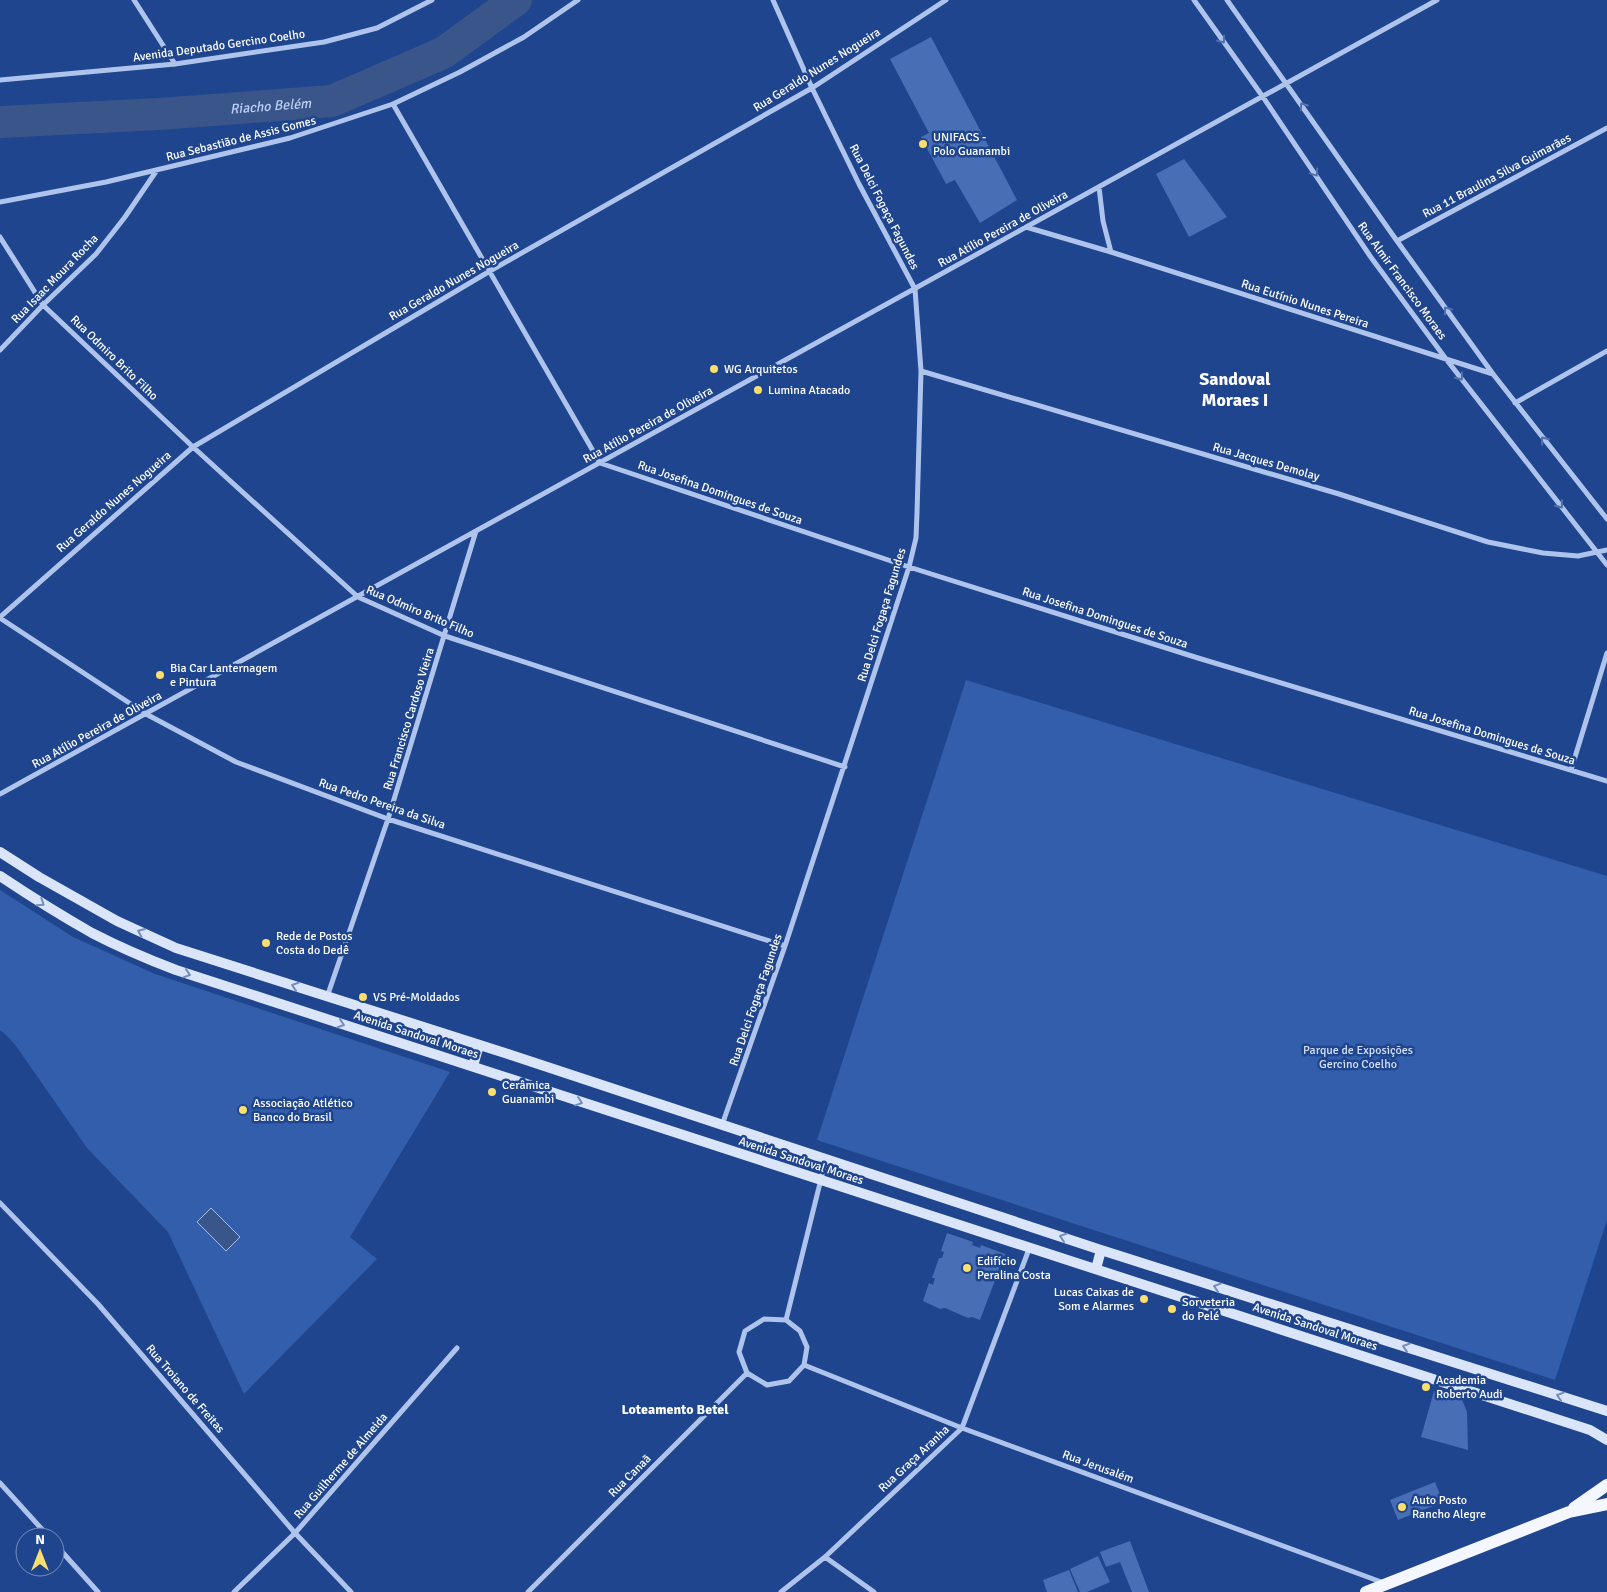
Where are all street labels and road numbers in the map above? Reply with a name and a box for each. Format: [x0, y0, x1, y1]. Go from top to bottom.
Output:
street label: Rua Geraldo Nunes Nogueira [751, 25, 883, 115]
street label: Avenida Deputado Gercino Coelho [132, 26, 306, 66]
street label: Rua Sebastião de Assis Gomes [165, 113, 317, 165]
street label: Rua 11 Braulina Silva Guimarães [1420, 130, 1574, 222]
street label: Rua Delci Fogaça Fagundes [846, 142, 922, 272]
street label: Rua Atílio Pereira de Oliveira [936, 187, 1070, 271]
street label: Rua Almir Francisco Moraes [1354, 219, 1450, 343]
street label: Rua Isaac Moura Rocha [8, 231, 102, 327]
street label: Rua Geraldo Nunes Nogueira [387, 238, 521, 324]
street label: Rua Eutínio Nunes Pereira [1239, 276, 1371, 332]
street label: Rua Odmiro Brito Filho [67, 312, 161, 404]
street label: Rua Atílio Pereira de Oliveira [581, 383, 715, 467]
street label: Rua Jacques Demolay [1211, 440, 1322, 485]
street label: Rua Geraldo Nunes Nogueira [54, 448, 174, 556]
street label: Rua Josefina Domingues de Souza [636, 458, 804, 528]
street label: Rua Delci Fogaça Fagundes [855, 546, 909, 684]
street label: Rua Odmiro Brito Filho [364, 582, 476, 642]
street label: Rua Josefina Domingues de Souza [1020, 584, 1190, 652]
street label: Rua Francisco Cardoso Vieira [380, 646, 438, 792]
street label: Rua Atílio Pereira de Oliveira [30, 688, 164, 772]
street label: Rua Josefina Domingues de Souza [1407, 703, 1577, 769]
street label: Rua Pedro Pereira da Silva [317, 775, 447, 833]
street label: Rua Delci Fogaça Fagundes [726, 932, 786, 1068]
street label: Avenida Sandoval Moraes [352, 1008, 480, 1062]
street label: Avenida Sandoval Moraes [737, 1134, 865, 1188]
street label: Avenida Sandoval Moraes [1251, 1300, 1379, 1354]
street label: Rua Troiano de Freitas [142, 1342, 228, 1436]
street label: Rua Guilherme de Almeida [291, 1410, 391, 1522]
street label: Rua Graça Aranha [875, 1422, 953, 1496]
street label: Rua Jerusalém [1060, 1447, 1136, 1487]
street label: Rua Canaã [606, 1452, 654, 1500]

